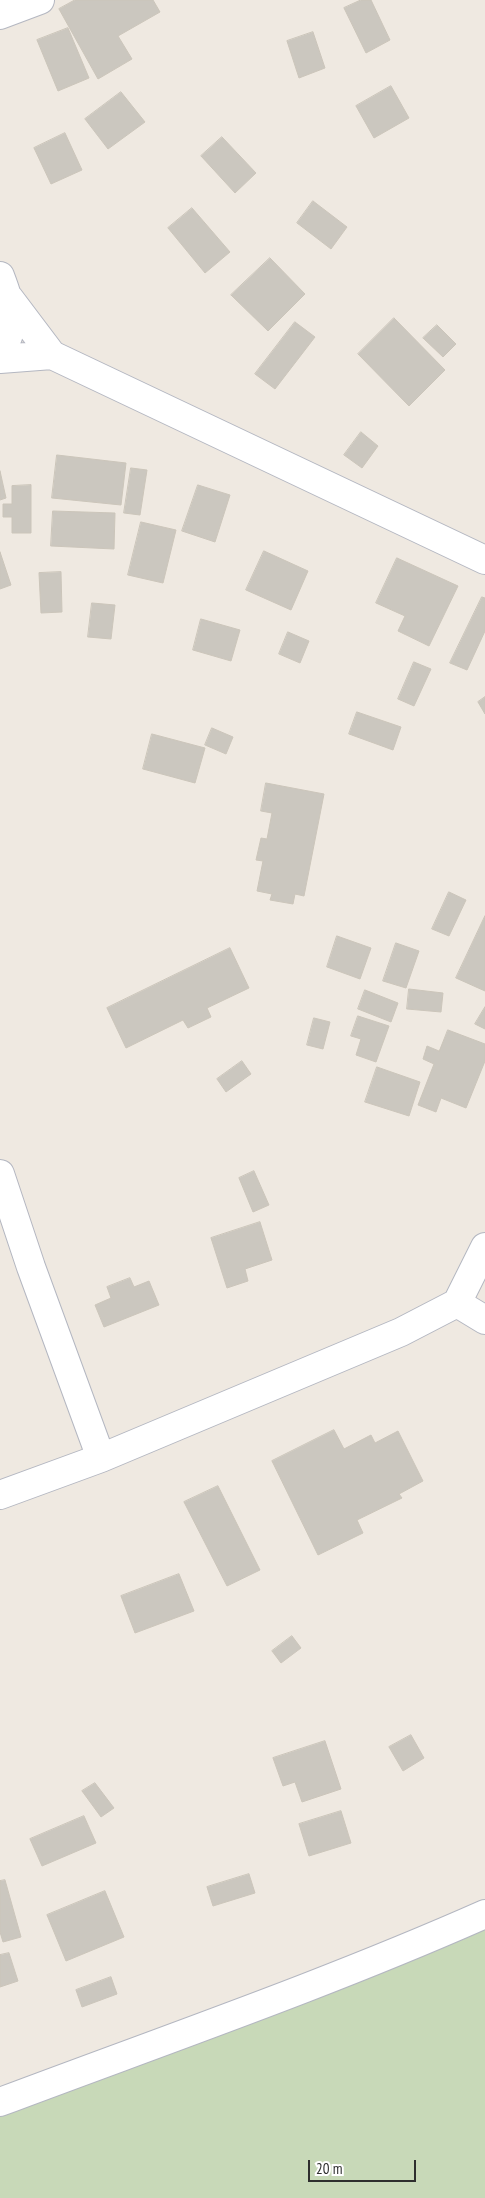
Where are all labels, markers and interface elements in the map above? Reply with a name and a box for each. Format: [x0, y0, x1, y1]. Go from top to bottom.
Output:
scale bar [310, 2150, 418, 2182]
text: 20 m [316, 2159, 342, 2178]

